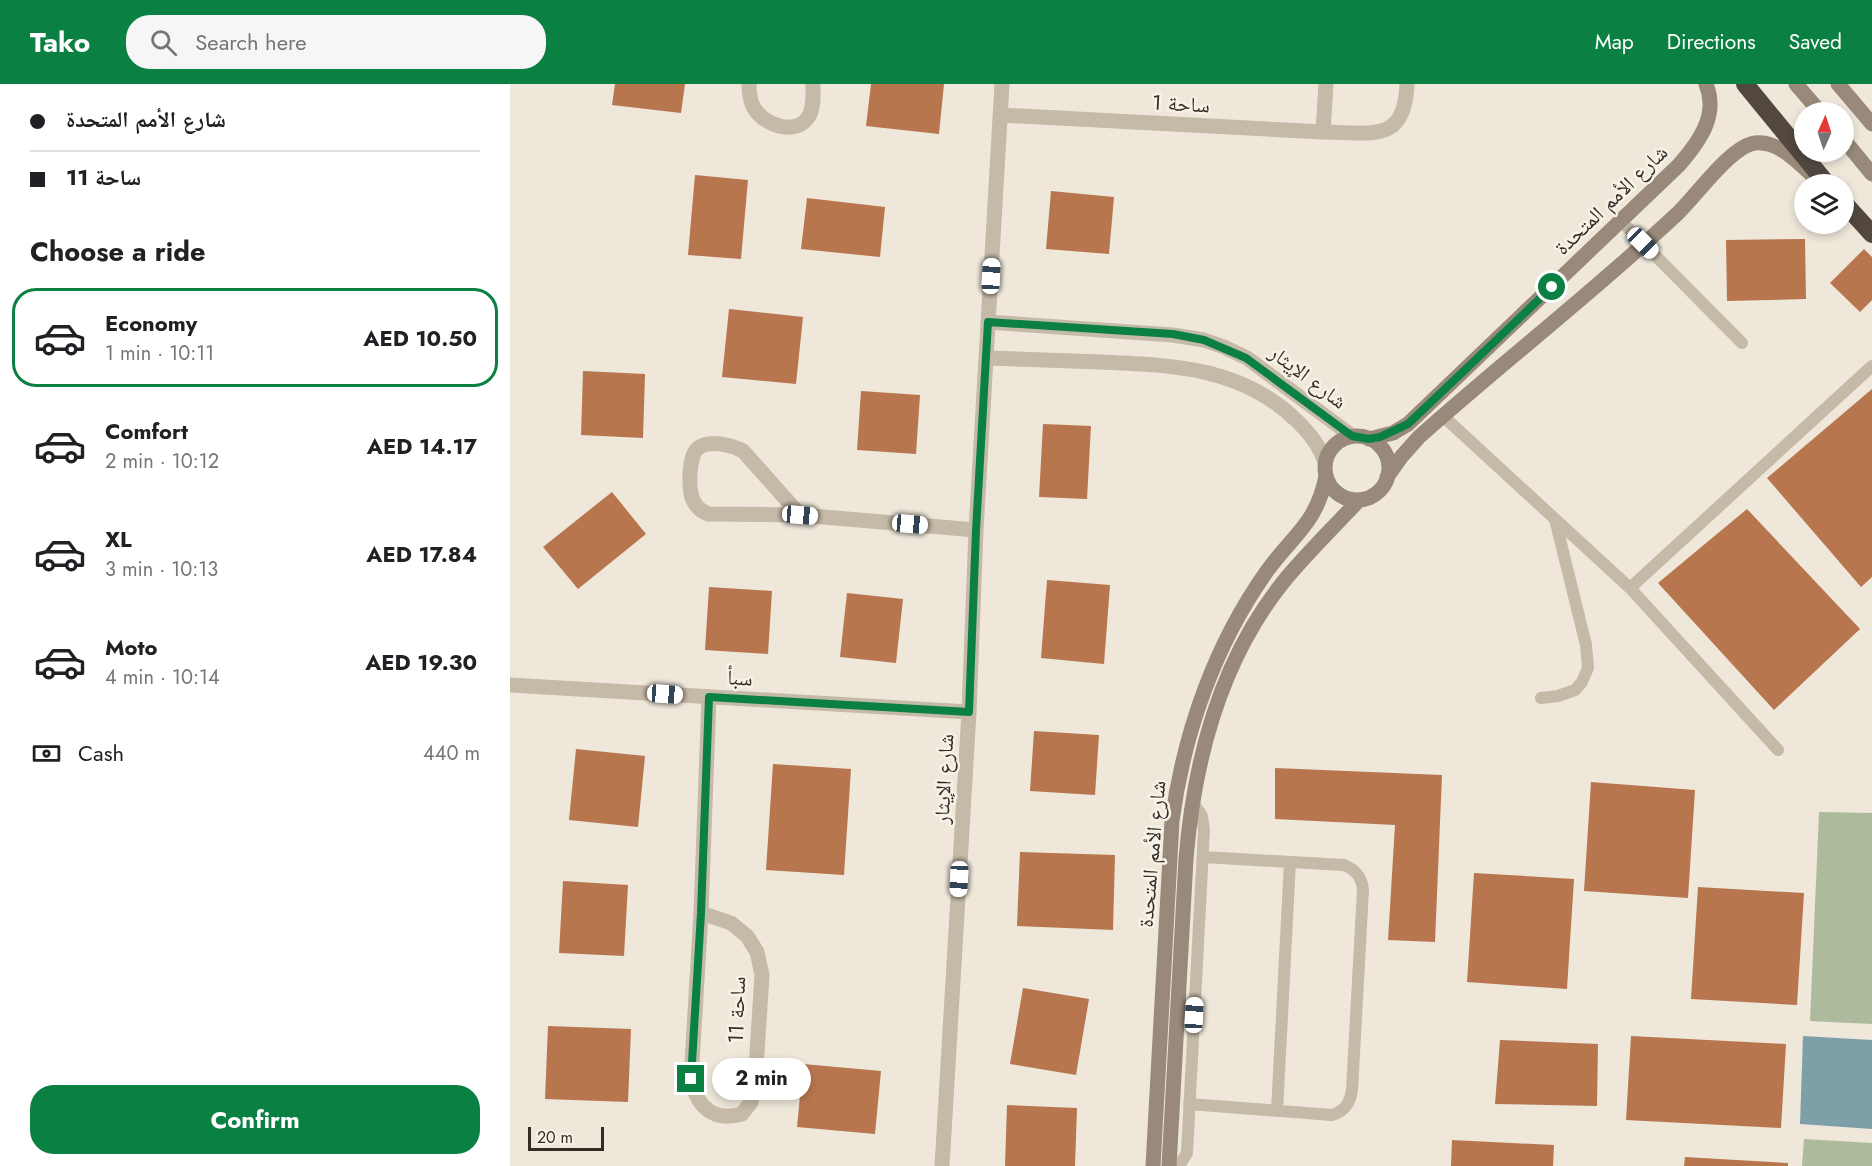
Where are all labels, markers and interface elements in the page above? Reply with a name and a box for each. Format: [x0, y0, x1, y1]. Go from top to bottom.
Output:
search box [126, 15, 546, 69]
text: Tako [30, 22, 90, 63]
icon: search [147, 26, 180, 59]
text: Search here [195, 26, 307, 58]
text: Map [1595, 27, 1634, 57]
text: Directions [1667, 27, 1756, 57]
text: Saved [1789, 27, 1842, 57]
street label: ساحة 1 [1151, 88, 1211, 120]
north arrow [1794, 102, 1854, 162]
map controls [1794, 102, 1854, 234]
text: شارع الأمم المتحدة [66, 103, 226, 135]
street label: شارع الأمم المتحدة [1548, 138, 1674, 262]
text: ساحة 11 [66, 161, 141, 193]
button: layers [1794, 174, 1854, 234]
car [1624, 224, 1662, 262]
text: Choose a ride [30, 232, 205, 271]
car [981, 258, 1001, 294]
route start [1538, 273, 1565, 300]
text: Economy [105, 307, 197, 339]
icon: car [33, 311, 87, 365]
text: AED 10.50 [363, 322, 477, 354]
street label: شارع الإيثار [1262, 337, 1353, 416]
text: 1 min · 10:11 [105, 339, 214, 368]
text: Comfort [105, 415, 188, 447]
icon: car [33, 419, 87, 473]
text: AED 14.17 [367, 430, 477, 462]
text: 2 min · 10:12 [105, 447, 219, 476]
car [781, 504, 819, 526]
car [891, 513, 929, 535]
text: XL [105, 523, 132, 555]
icon: car [33, 527, 87, 581]
text: AED 17.84 [366, 538, 477, 570]
text: 3 min · 10:13 [105, 555, 218, 584]
text: Moto [105, 631, 158, 663]
icon: car [33, 635, 87, 689]
text: AED 19.30 [365, 646, 477, 678]
street label: سبأ [727, 662, 753, 694]
text: 4 min · 10:14 [105, 663, 220, 692]
car [646, 684, 684, 704]
street label: شارع الإيثار [927, 733, 961, 826]
icon: cash [30, 737, 63, 770]
text: Cash [78, 737, 124, 769]
text: 440 m [423, 739, 480, 768]
street label: شارع الأمم المتحدة [1131, 779, 1173, 929]
car [949, 861, 969, 897]
street label: ساحة 11 [721, 976, 753, 1044]
car [1184, 997, 1204, 1033]
callout: 2 min [712, 1058, 811, 1100]
text: 2 min [735, 1064, 788, 1093]
route end [677, 1065, 704, 1092]
button: Confirm [30, 1085, 480, 1154]
scale bar [528, 1124, 604, 1152]
text: 20 m [537, 1126, 573, 1149]

